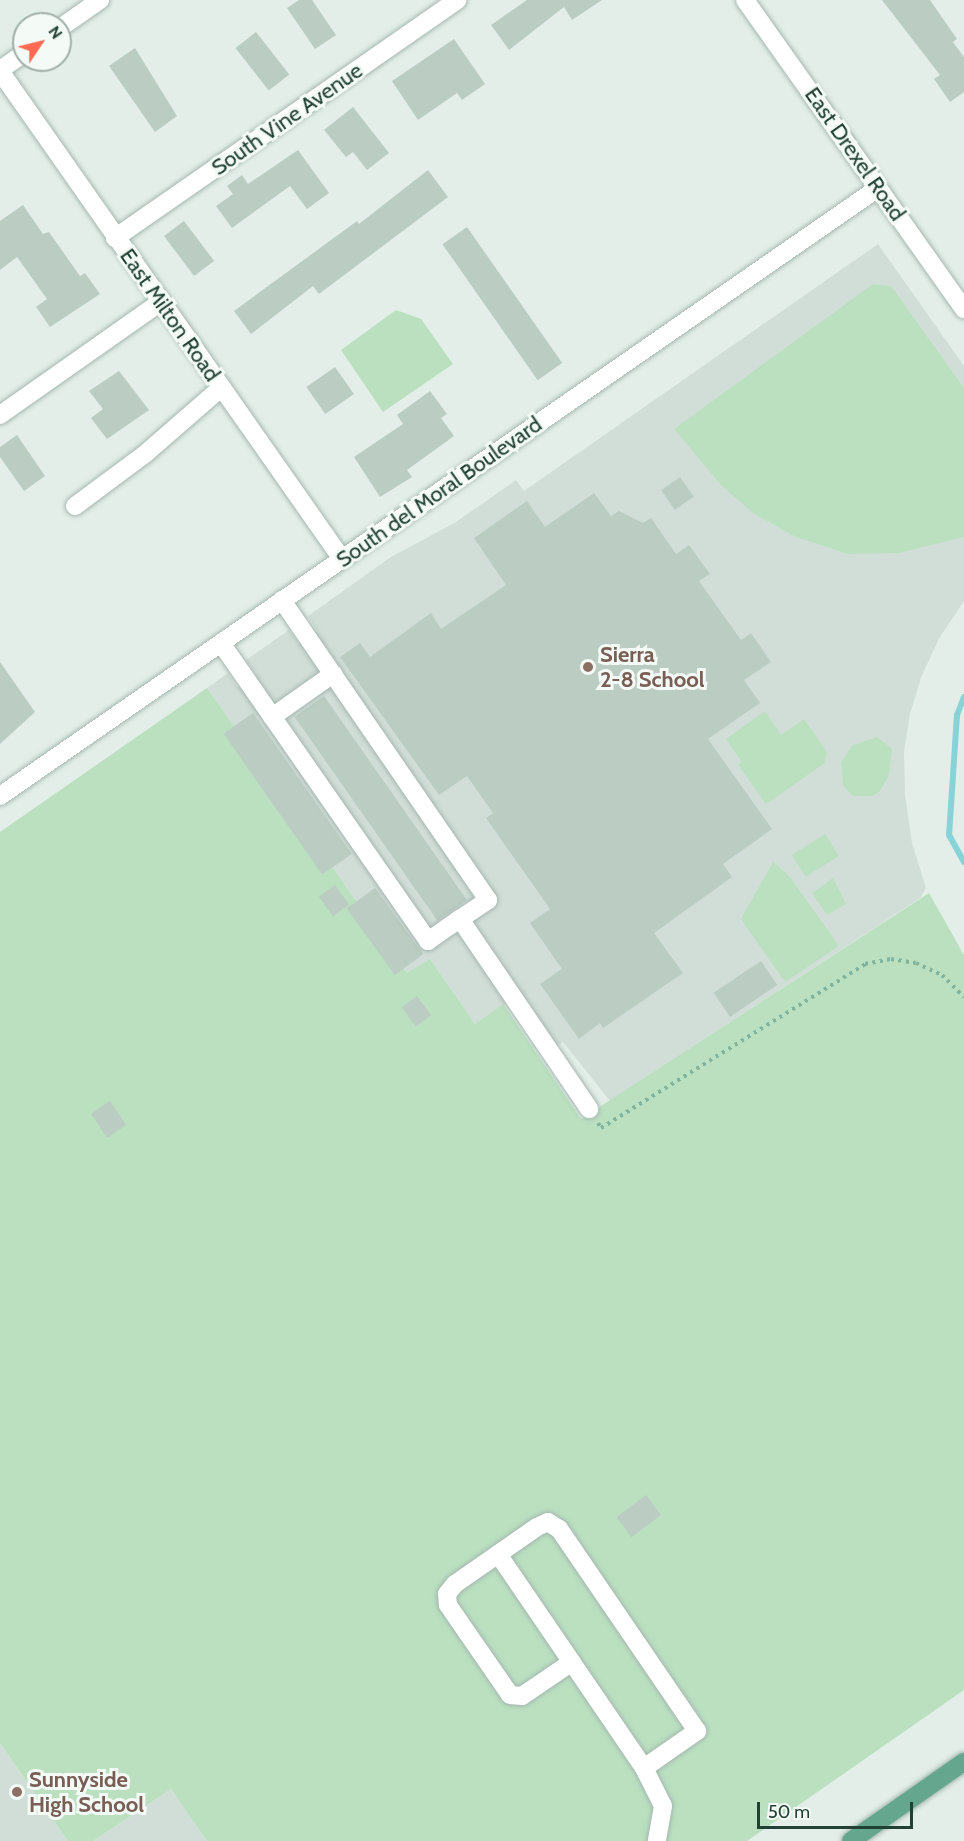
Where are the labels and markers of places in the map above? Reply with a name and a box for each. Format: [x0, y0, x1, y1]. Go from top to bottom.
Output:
place label: Sierra 2-8 School [600, 641, 705, 692]
marker: Sierra 2-8 School [581, 660, 595, 674]
place label: Sunnyside High School [29, 1766, 144, 1818]
marker: Sunnyside High School [10, 1785, 24, 1799]

